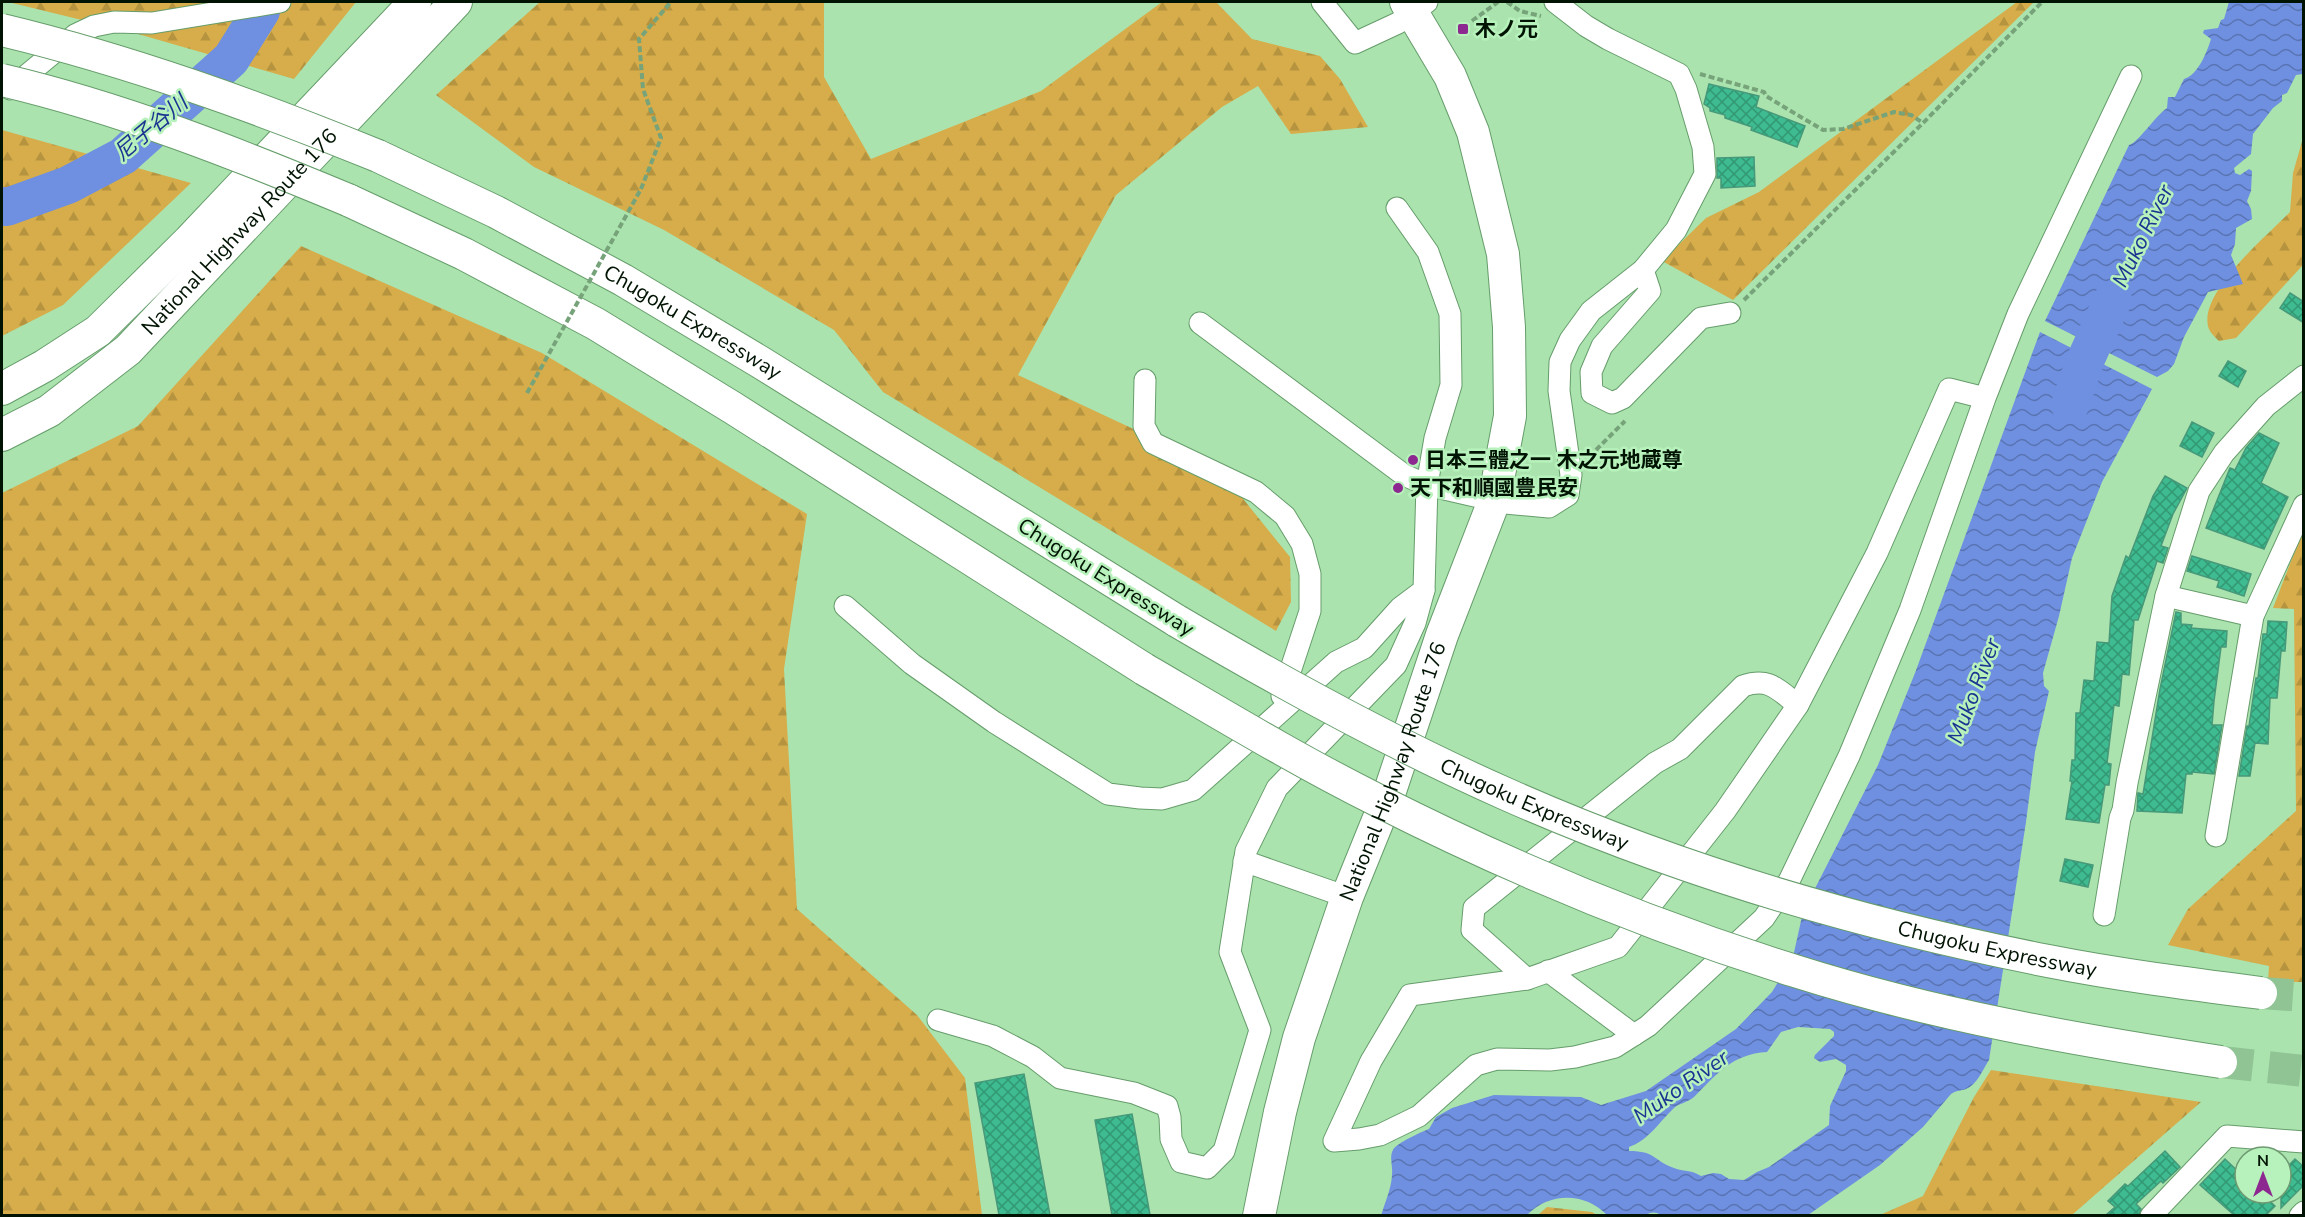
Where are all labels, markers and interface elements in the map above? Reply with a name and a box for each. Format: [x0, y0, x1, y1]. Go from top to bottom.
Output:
place label: 木ノ元 [1475, 15, 1538, 43]
marker: 木ノ元 [1456, 22, 1470, 36]
water label: 尼子谷川 [108, 87, 196, 168]
street label: National Highway Route 176 [135, 123, 344, 341]
water label: Muko River [2105, 179, 2181, 292]
street label: Chugoku Expressway [599, 258, 787, 386]
place label: 日本三體之一 木之元地蔵尊 [1425, 446, 1683, 474]
marker: 日本三體之一 木之元地蔵尊 [1406, 453, 1420, 467]
place label: 天下和順國豊民安 [1410, 474, 1578, 502]
marker: 天下和順國豊民安 [1391, 481, 1405, 495]
street label: Chugoku Expressway [1013, 511, 1200, 643]
water label: Muko River [1940, 633, 2008, 748]
street label: National Highway Route 176 [1333, 638, 1453, 905]
street label: Chugoku Expressway [1435, 751, 1633, 857]
street label: Chugoku Expressway [1895, 914, 2099, 984]
water label: Muko River [1627, 1042, 1736, 1131]
north arrow [2233, 1145, 2293, 1205]
text: N [2257, 1150, 2269, 1172]

